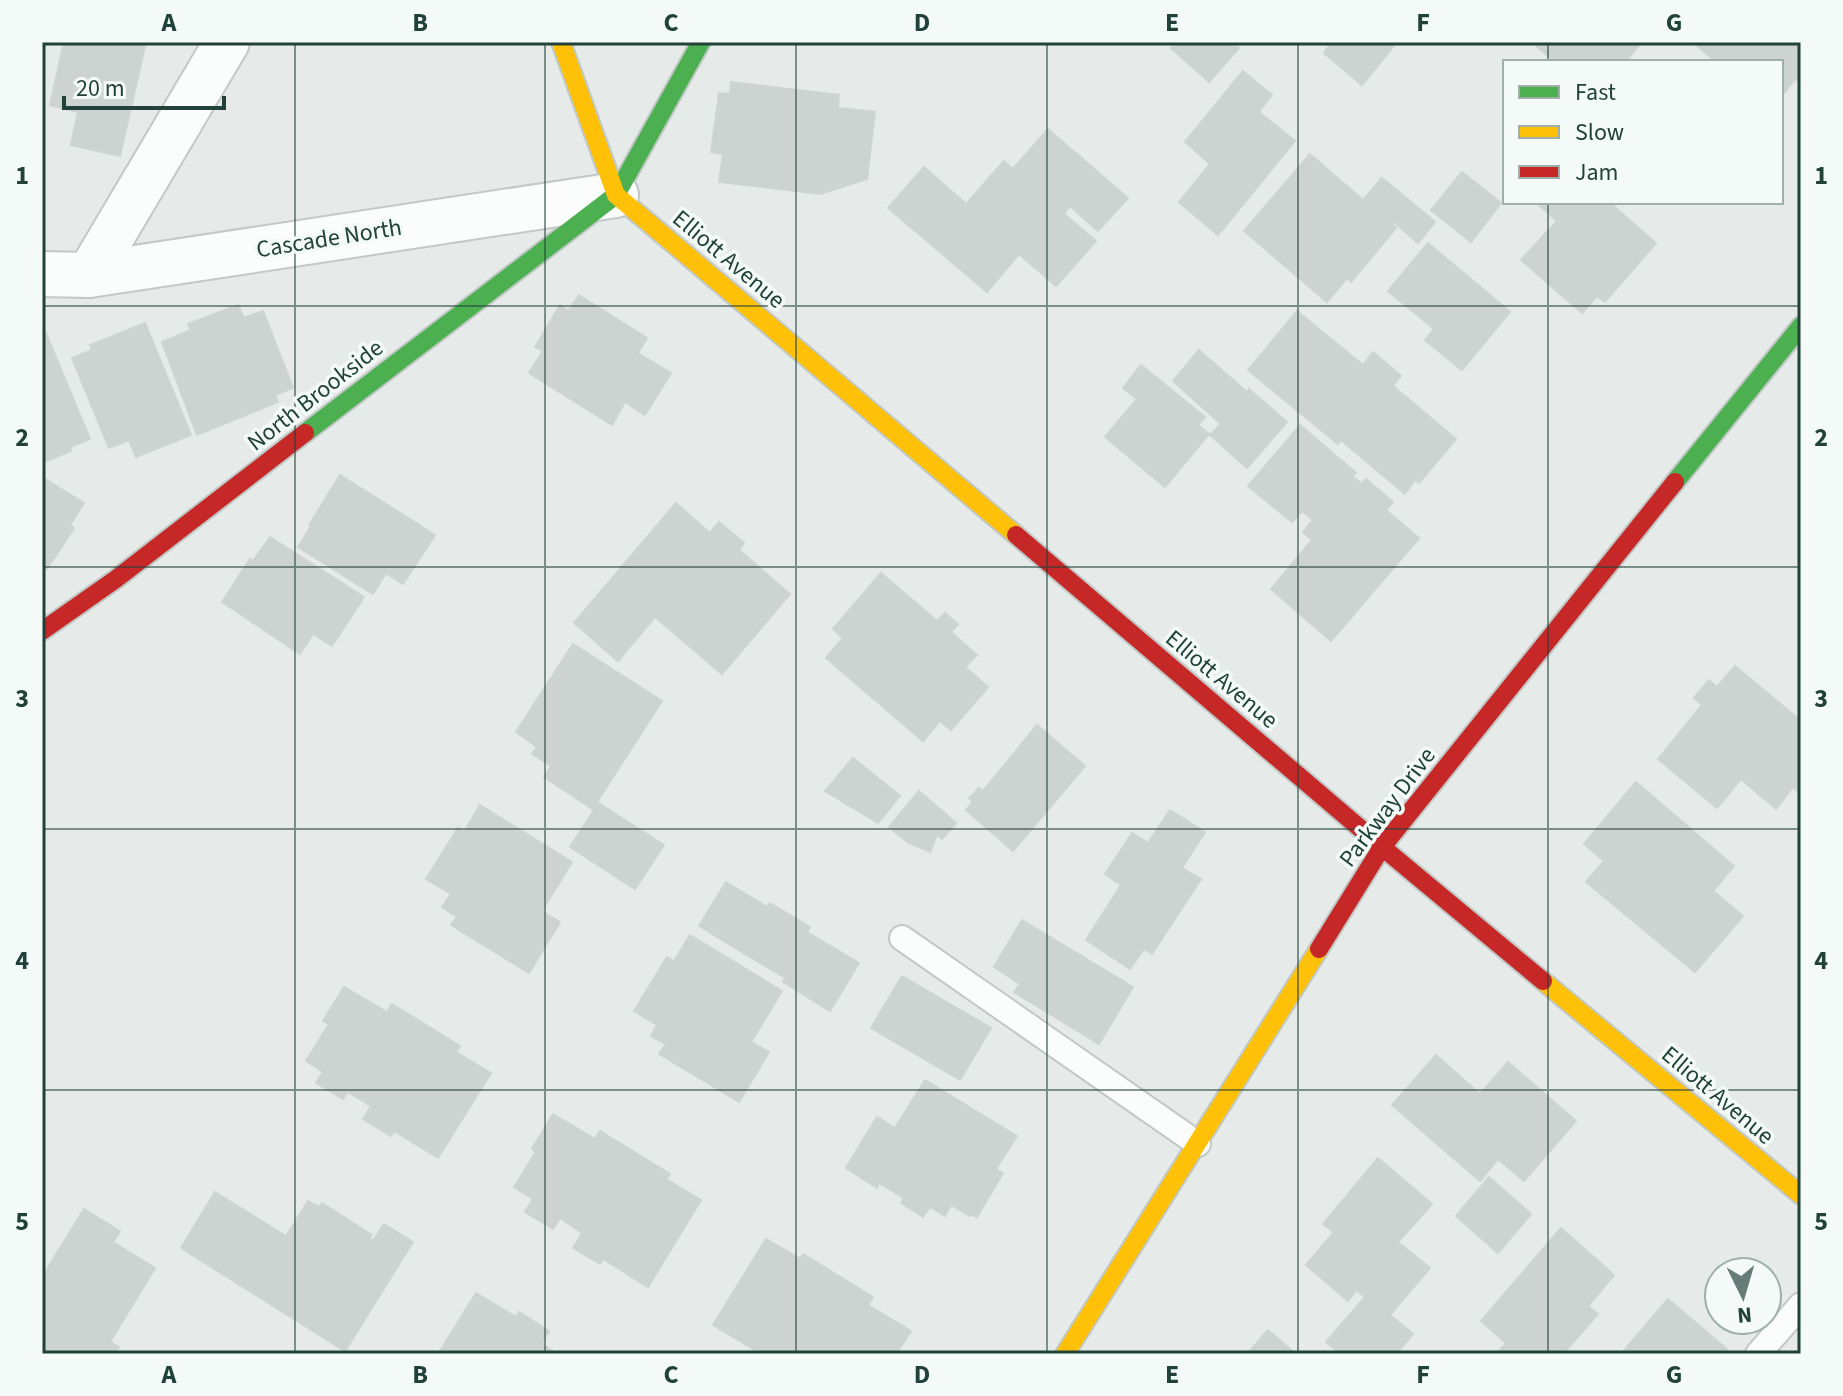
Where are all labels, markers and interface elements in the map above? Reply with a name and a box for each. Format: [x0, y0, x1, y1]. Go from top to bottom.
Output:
text: A [161, 4, 178, 41]
text: B [412, 4, 428, 41]
text: C [663, 4, 679, 41]
text: D [914, 4, 930, 41]
text: E [1165, 4, 1179, 41]
text: F [1416, 4, 1430, 41]
text: G [1666, 4, 1682, 41]
scale bar [64, 60, 224, 110]
legend [1503, 60, 1783, 204]
text: 20 m [76, 71, 125, 106]
text: Fast [1575, 75, 1616, 110]
text: Slow [1575, 115, 1624, 150]
text: Jam [1575, 155, 1619, 190]
text: 1 [15, 157, 29, 194]
text: 1 [1814, 157, 1828, 194]
street label: Elliott Avenue [665, 202, 793, 317]
street label: Cascade North [254, 210, 404, 267]
street label: North Brookside [240, 331, 391, 460]
text: 2 [15, 419, 29, 456]
text: 2 [1814, 419, 1828, 456]
street label: Elliott Avenue [1158, 622, 1286, 737]
text: 3 [15, 680, 29, 717]
text: 3 [1814, 680, 1828, 717]
street label: Parkway Drive [1331, 740, 1444, 875]
text: 4 [15, 942, 29, 979]
text: 4 [1814, 942, 1828, 979]
street label: Elliott Avenue [1654, 1038, 1782, 1153]
text: 5 [15, 1203, 29, 1240]
text: 5 [1814, 1203, 1828, 1240]
north arrow [1703, 1256, 1783, 1336]
text: N [1736, 1298, 1753, 1332]
text: A [161, 1356, 178, 1393]
text: B [412, 1356, 428, 1393]
text: C [663, 1356, 679, 1393]
text: D [914, 1356, 930, 1393]
text: E [1165, 1356, 1179, 1393]
text: F [1416, 1356, 1430, 1393]
text: G [1666, 1356, 1682, 1393]

